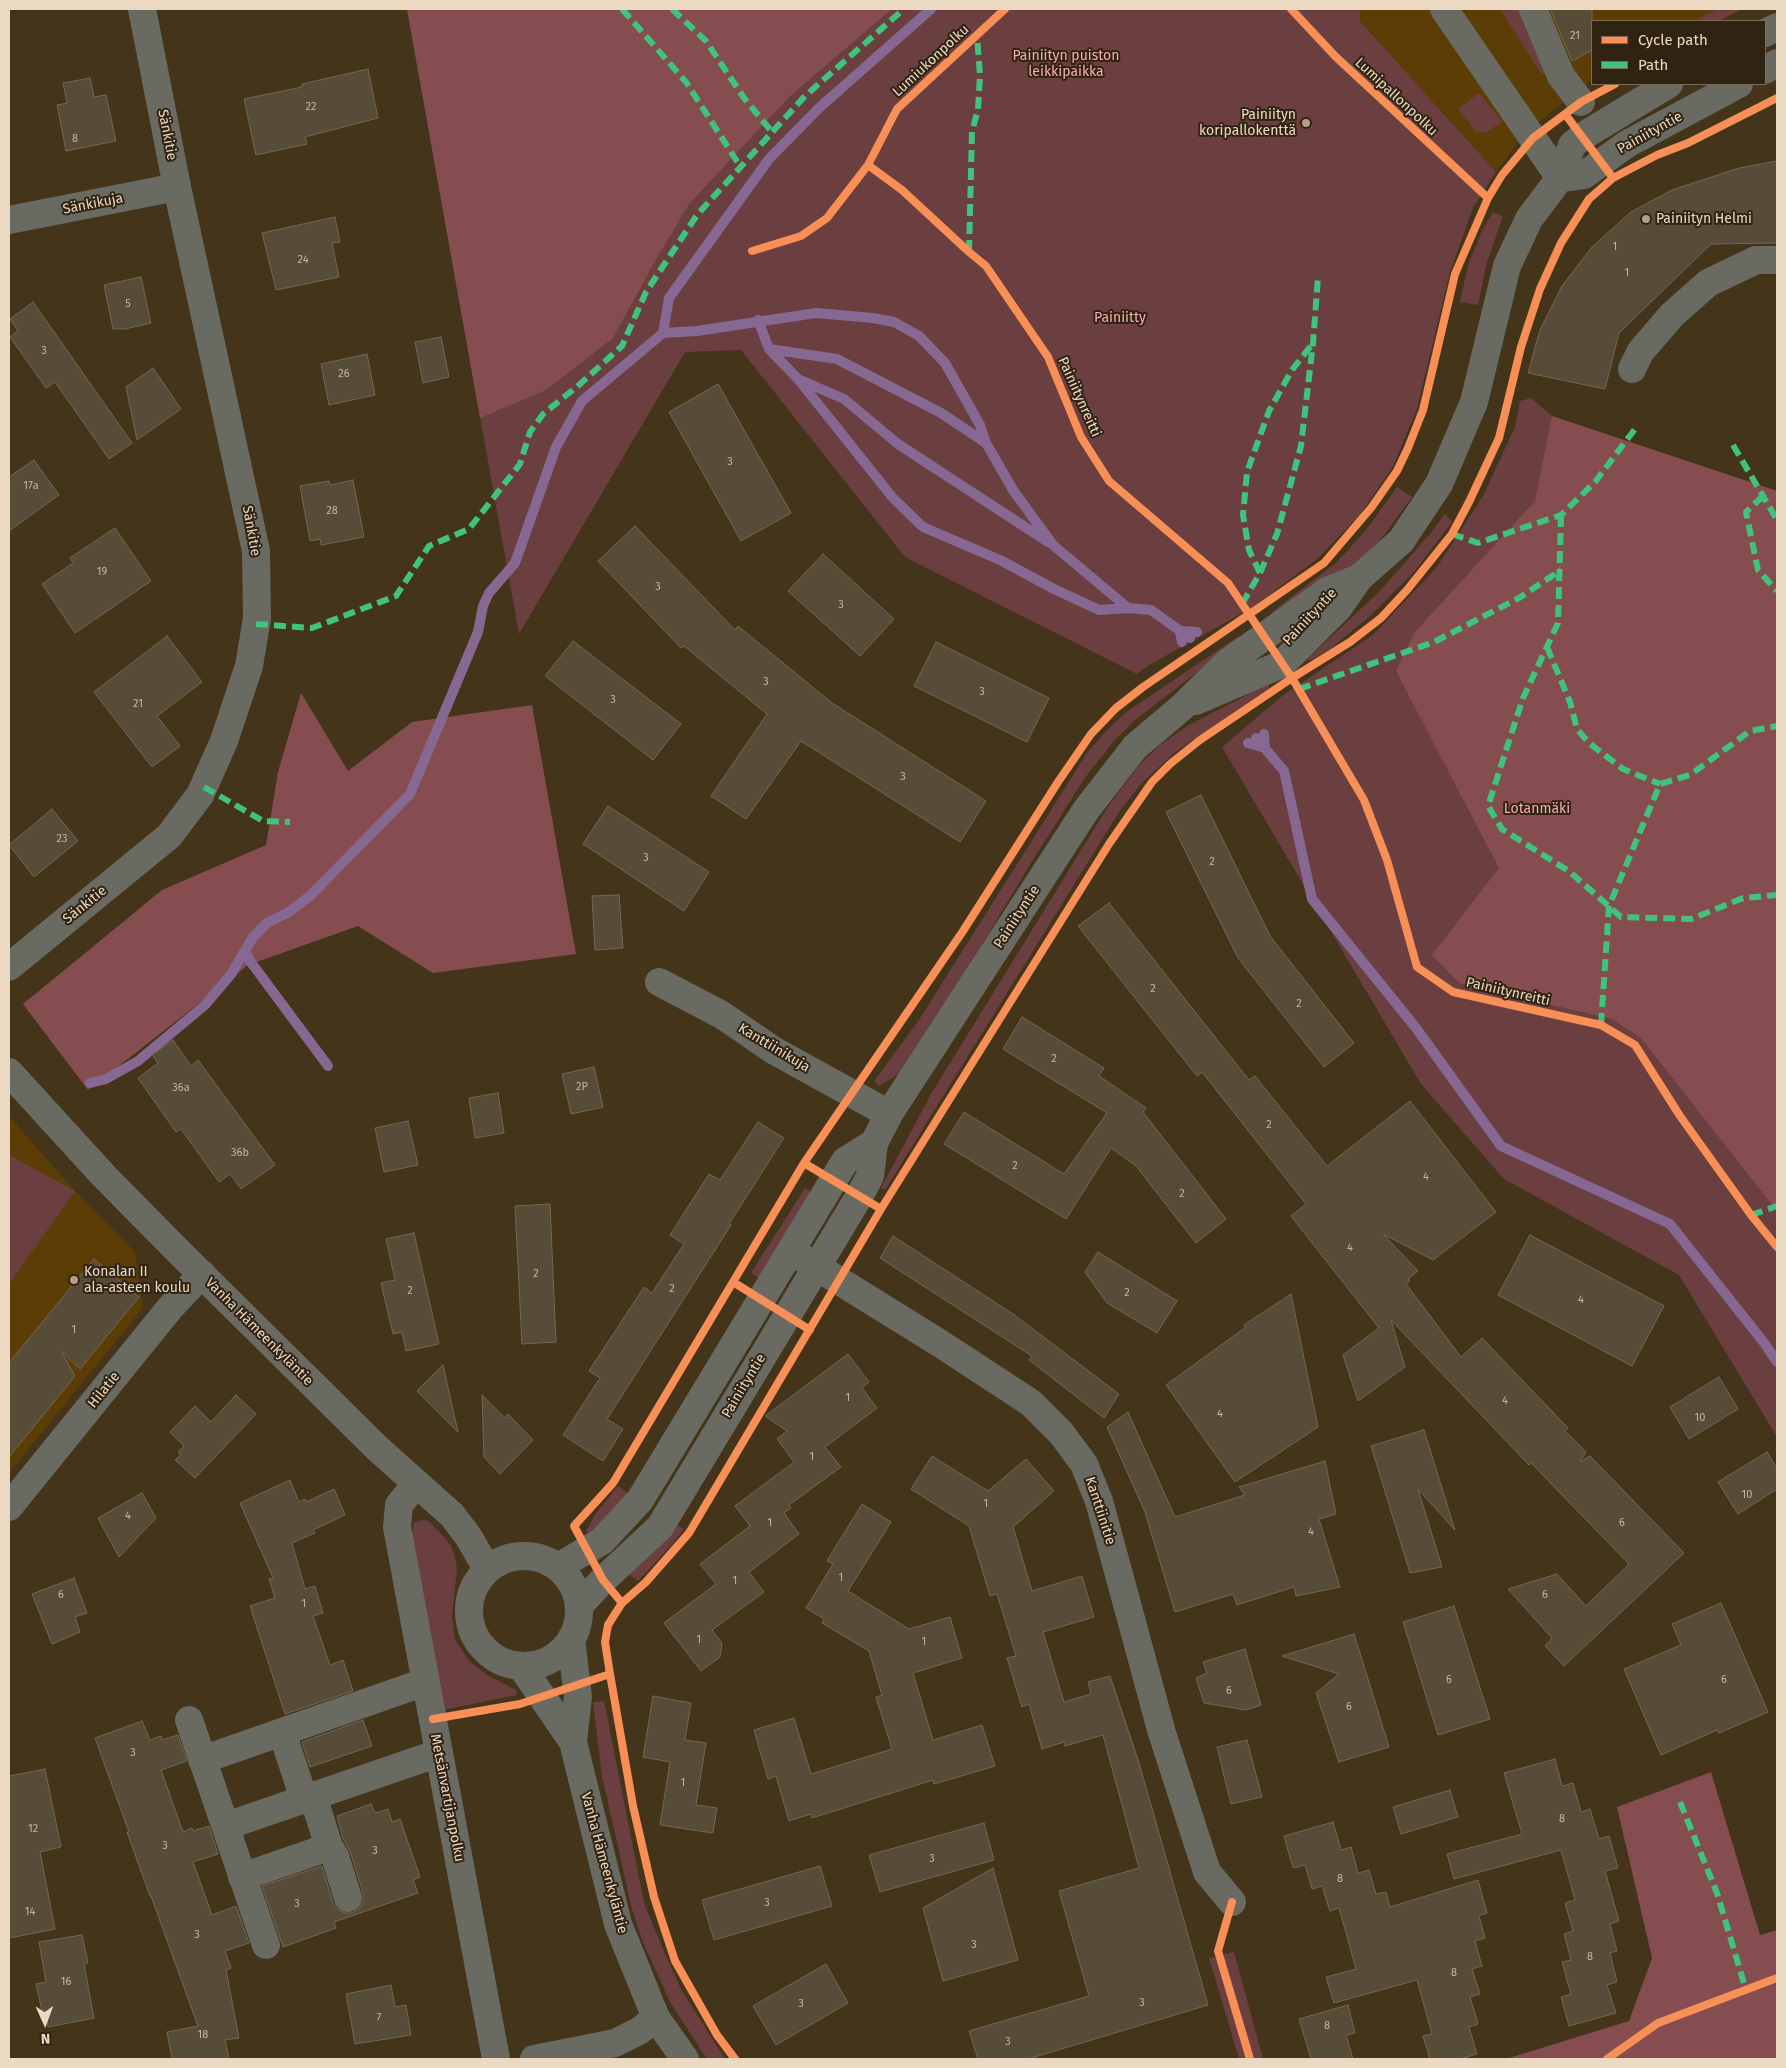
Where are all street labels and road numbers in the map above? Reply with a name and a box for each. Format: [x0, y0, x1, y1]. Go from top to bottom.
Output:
street label: Lumiukonpolku [889, 21, 973, 101]
street label: Lumipallonpolku [1351, 54, 1441, 140]
street label: Sänkitie [154, 108, 180, 162]
street label: Painiityntie [1615, 108, 1685, 158]
street label: Sänkikuja [61, 190, 125, 218]
street label: Painiitynreitti [1054, 354, 1104, 440]
street label: Sänkitie [238, 504, 264, 558]
street label: Painiityntie [1279, 585, 1341, 649]
street label: Sänkitie [60, 882, 110, 928]
street label: Painiityntie [990, 882, 1044, 952]
street label: Painiitynreitti [1464, 974, 1552, 1010]
street label: Kanttiinikuja [735, 1020, 813, 1076]
street label: Vanha Hämeenkyläntie [202, 1275, 316, 1389]
street label: Painiityntie [718, 1351, 770, 1421]
street label: Hilatie [84, 1368, 124, 1412]
street label: Kanttiinitie [1081, 1475, 1119, 1547]
street label: Metsänvartijanpolku [426, 1733, 468, 1863]
street label: Vanha Hämeenkyläntie [577, 1790, 631, 1936]

